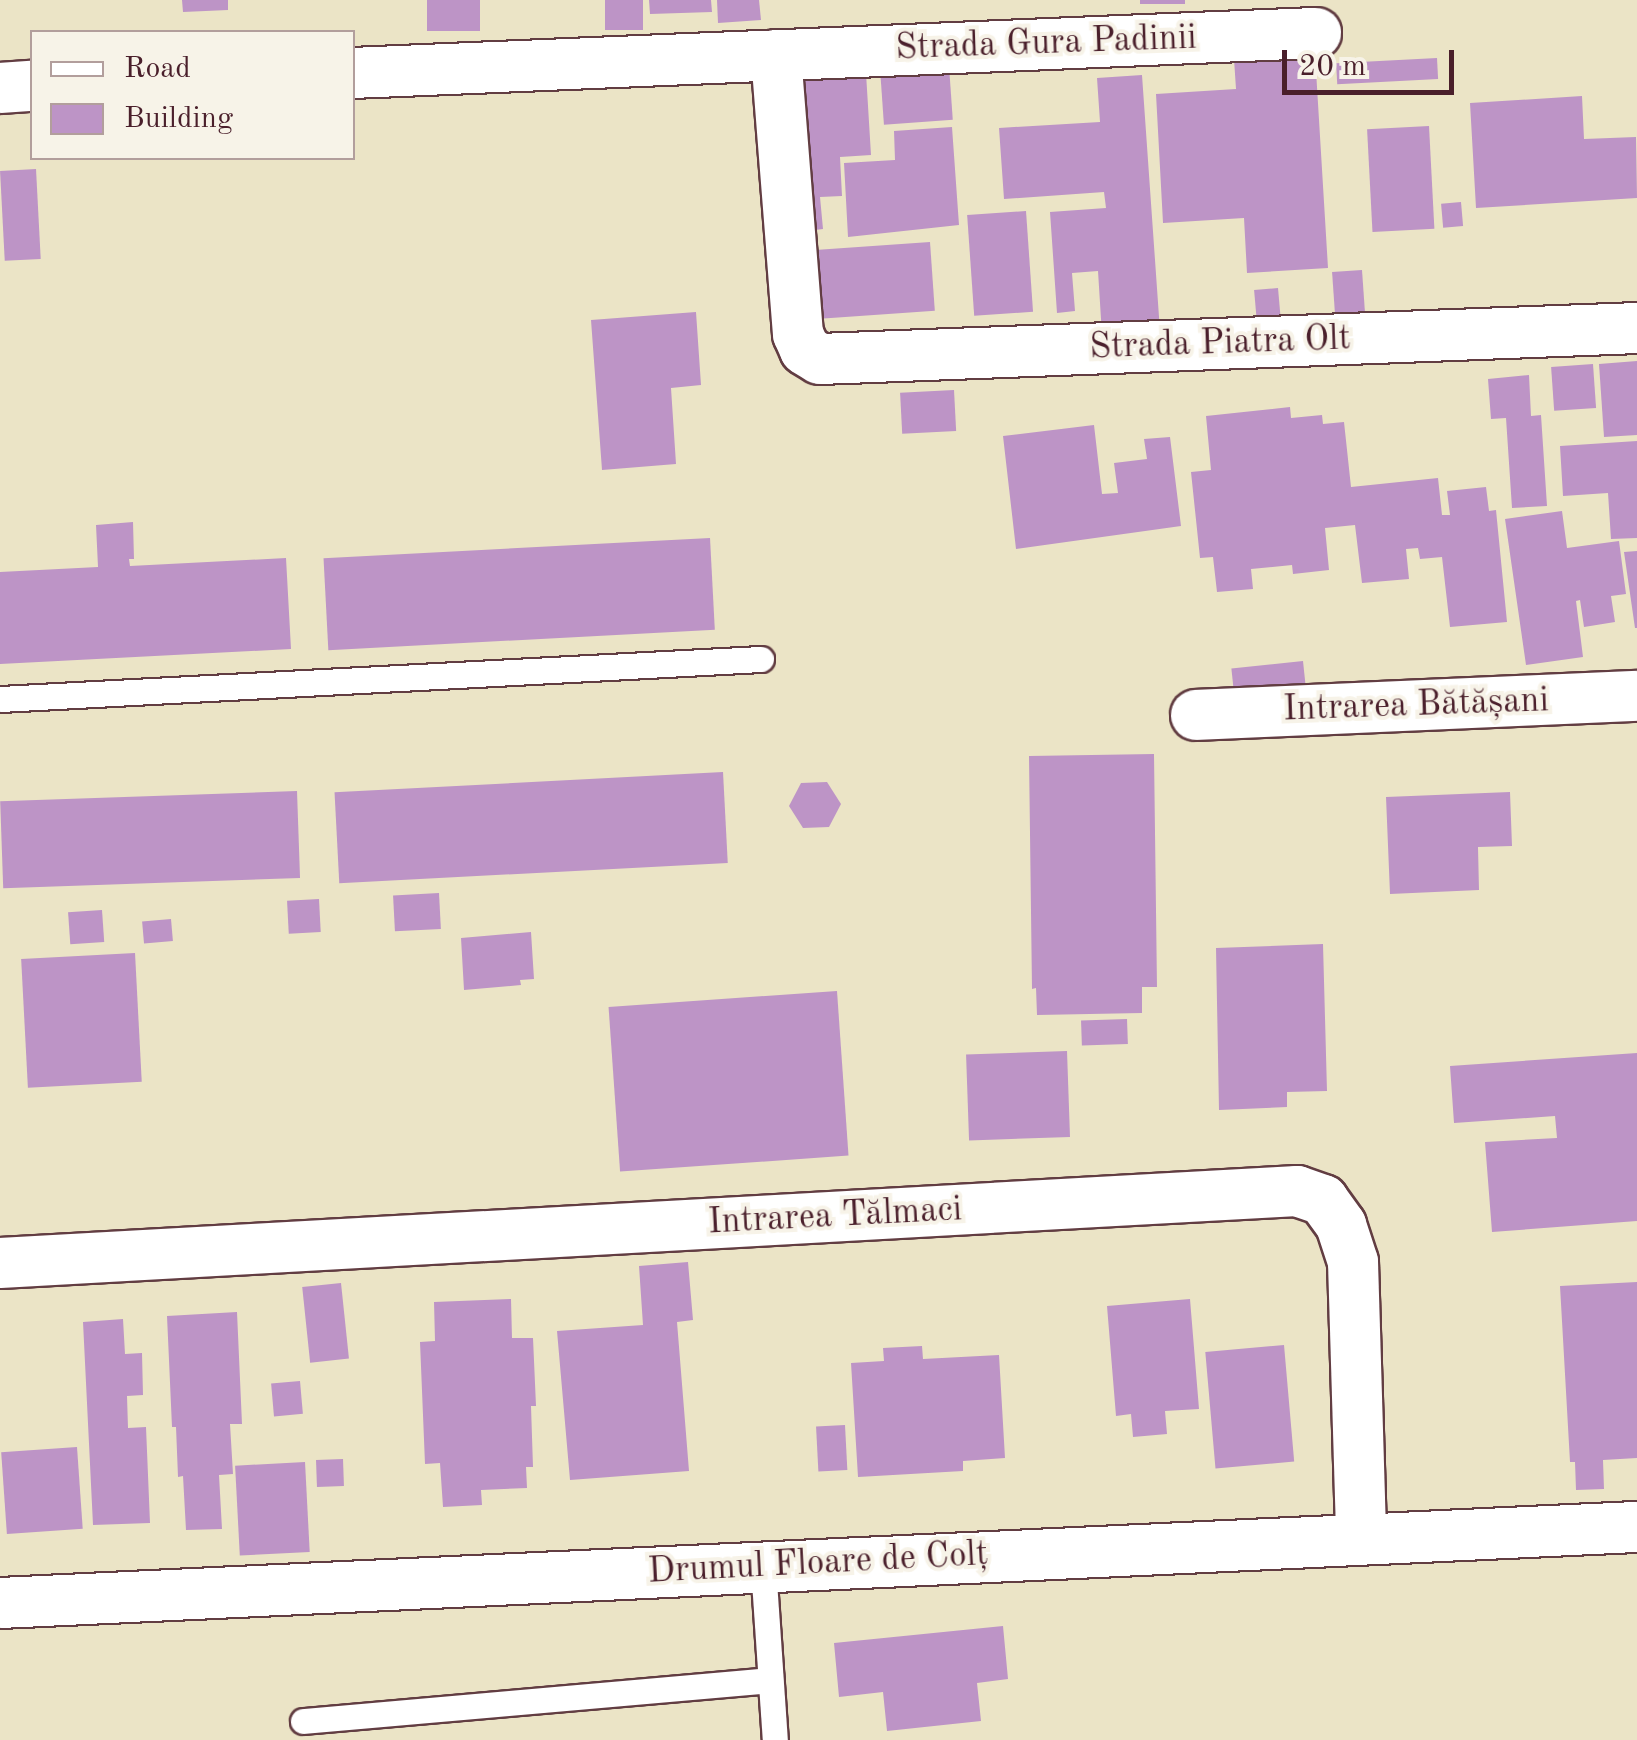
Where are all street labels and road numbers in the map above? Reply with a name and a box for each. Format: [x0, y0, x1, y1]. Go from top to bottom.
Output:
street label: Strada Gura Padinii [895, 18, 1197, 70]
street label: Strada Piatra Olt [1089, 318, 1351, 370]
street label: Intrarea Bătășani [1282, 680, 1550, 732]
street label: Intrarea Tălmaci [707, 1189, 963, 1245]
street label: Drumul Floare de Colț [647, 1534, 989, 1594]

